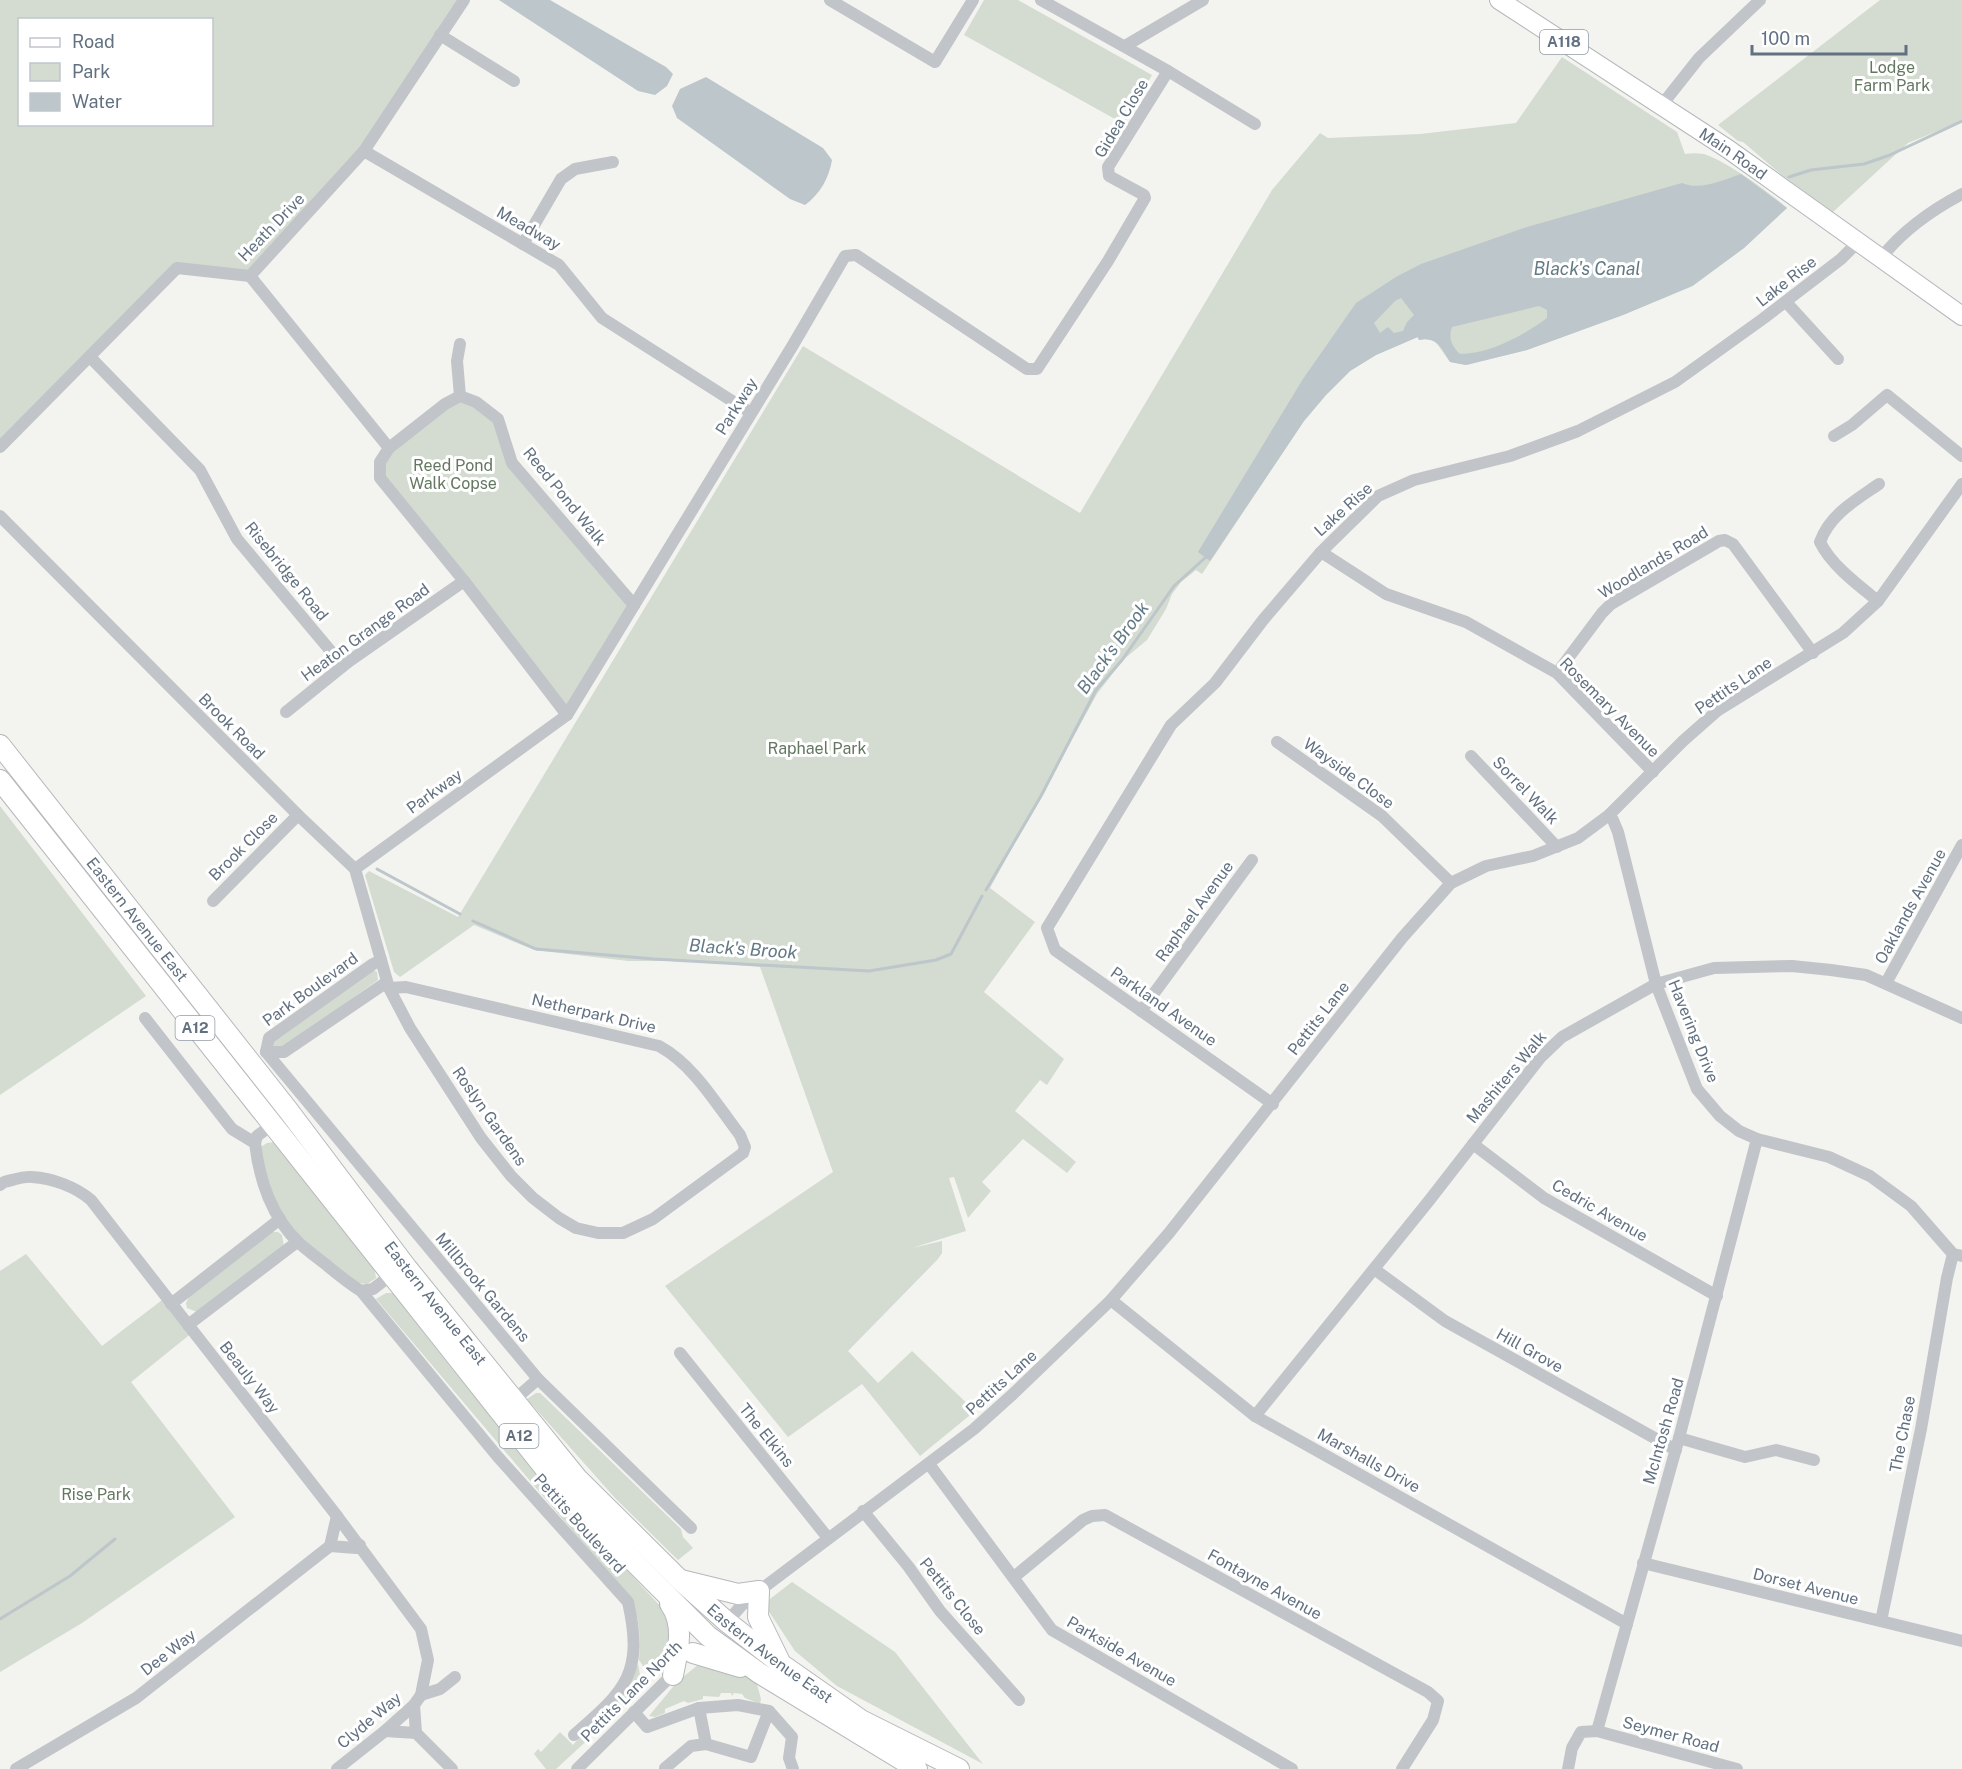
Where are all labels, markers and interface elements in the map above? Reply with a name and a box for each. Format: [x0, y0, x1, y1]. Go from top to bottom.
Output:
legend [18, 18, 213, 126]
scale bar [1752, 18, 1906, 56]
text: 100 m [1761, 28, 1810, 49]
road number: A118 [1540, 30, 1588, 54]
text: Road [72, 31, 115, 52]
park label: Lodge Farm Park [1854, 58, 1930, 95]
text: Park [72, 61, 110, 82]
street label: Gidea Close [1090, 75, 1152, 161]
text: Water [72, 91, 122, 112]
street label: Main Road [1696, 124, 1771, 184]
street label: Heath Drive [234, 189, 308, 265]
street label: Meadway [493, 202, 565, 255]
street label: Lake Rise [1752, 252, 1820, 311]
water label: Black's Canal [1533, 258, 1641, 279]
street label: Parkway [711, 374, 762, 438]
street label: Reed Pond Walk [519, 443, 610, 549]
park label: Reed Pond Walk Copse [409, 456, 497, 493]
street label: Lake Rise [1311, 479, 1376, 540]
street label: Risebridge Road [241, 518, 332, 625]
street label: Woodlands Road [1595, 522, 1712, 603]
street label: Heaton Grange Road [297, 579, 433, 685]
water label: Black's Brook [1072, 597, 1153, 698]
street label: Pettits Lane [1691, 653, 1775, 718]
street label: Rosemary Avenue [1556, 654, 1663, 761]
street label: Brook Road [195, 689, 269, 763]
street label: Wayside Close [1300, 734, 1398, 813]
park label: Raphael Park [767, 739, 867, 758]
street label: Sorrel Walk [1489, 753, 1563, 828]
street label: Parkway [403, 765, 466, 818]
street label: Brook Close [205, 808, 282, 885]
street label: Oaklands Avenue [1871, 845, 1950, 967]
street label: Eastern Avenue East [82, 854, 192, 985]
street label: Raphael Avenue [1151, 857, 1237, 965]
water label: Black's Brook [688, 934, 798, 963]
street label: Park Boulevard [259, 949, 362, 1030]
street label: Parkland Avenue [1107, 963, 1221, 1050]
street label: Havering Drive [1664, 977, 1723, 1085]
street label: Pettits Lane [1284, 978, 1353, 1059]
street label: Netherpark Drive [530, 990, 658, 1037]
road number: A12 [176, 1016, 214, 1040]
street label: Mashiters Walk [1462, 1027, 1550, 1127]
street label: Roslyn Gardens [448, 1063, 531, 1169]
street label: Cedric Avenue [1549, 1175, 1651, 1246]
street label: Millbrook Gardens [431, 1229, 534, 1346]
street label: Eastern Avenue East [380, 1238, 490, 1369]
street label: Hill Grove [1493, 1324, 1566, 1377]
street label: Beauly Way [216, 1337, 284, 1417]
street label: Pettits Lane [962, 1346, 1041, 1419]
street label: McIntosh Road [1639, 1376, 1688, 1487]
street label: The Chase [1886, 1394, 1919, 1474]
street label: The Elkins [735, 1400, 798, 1471]
road number: A12 [500, 1424, 538, 1448]
street label: Marshalls Drive [1314, 1424, 1424, 1497]
street label: Pettits Boulevard [530, 1470, 629, 1577]
park label: Rise Park [61, 1485, 131, 1504]
street label: Fontayne Avenue [1204, 1545, 1325, 1624]
street label: Pettits Close [916, 1554, 990, 1639]
street label: Dorset Avenue [1751, 1564, 1861, 1609]
street label: Eastern Avenue East [703, 1600, 836, 1707]
street label: Parkside Avenue [1064, 1612, 1180, 1690]
street label: Dee Way [137, 1625, 200, 1680]
street label: Pettits Lane North [577, 1637, 686, 1746]
street label: Clyde Way [333, 1688, 406, 1753]
street label: Seymer Road [1621, 1712, 1721, 1756]

